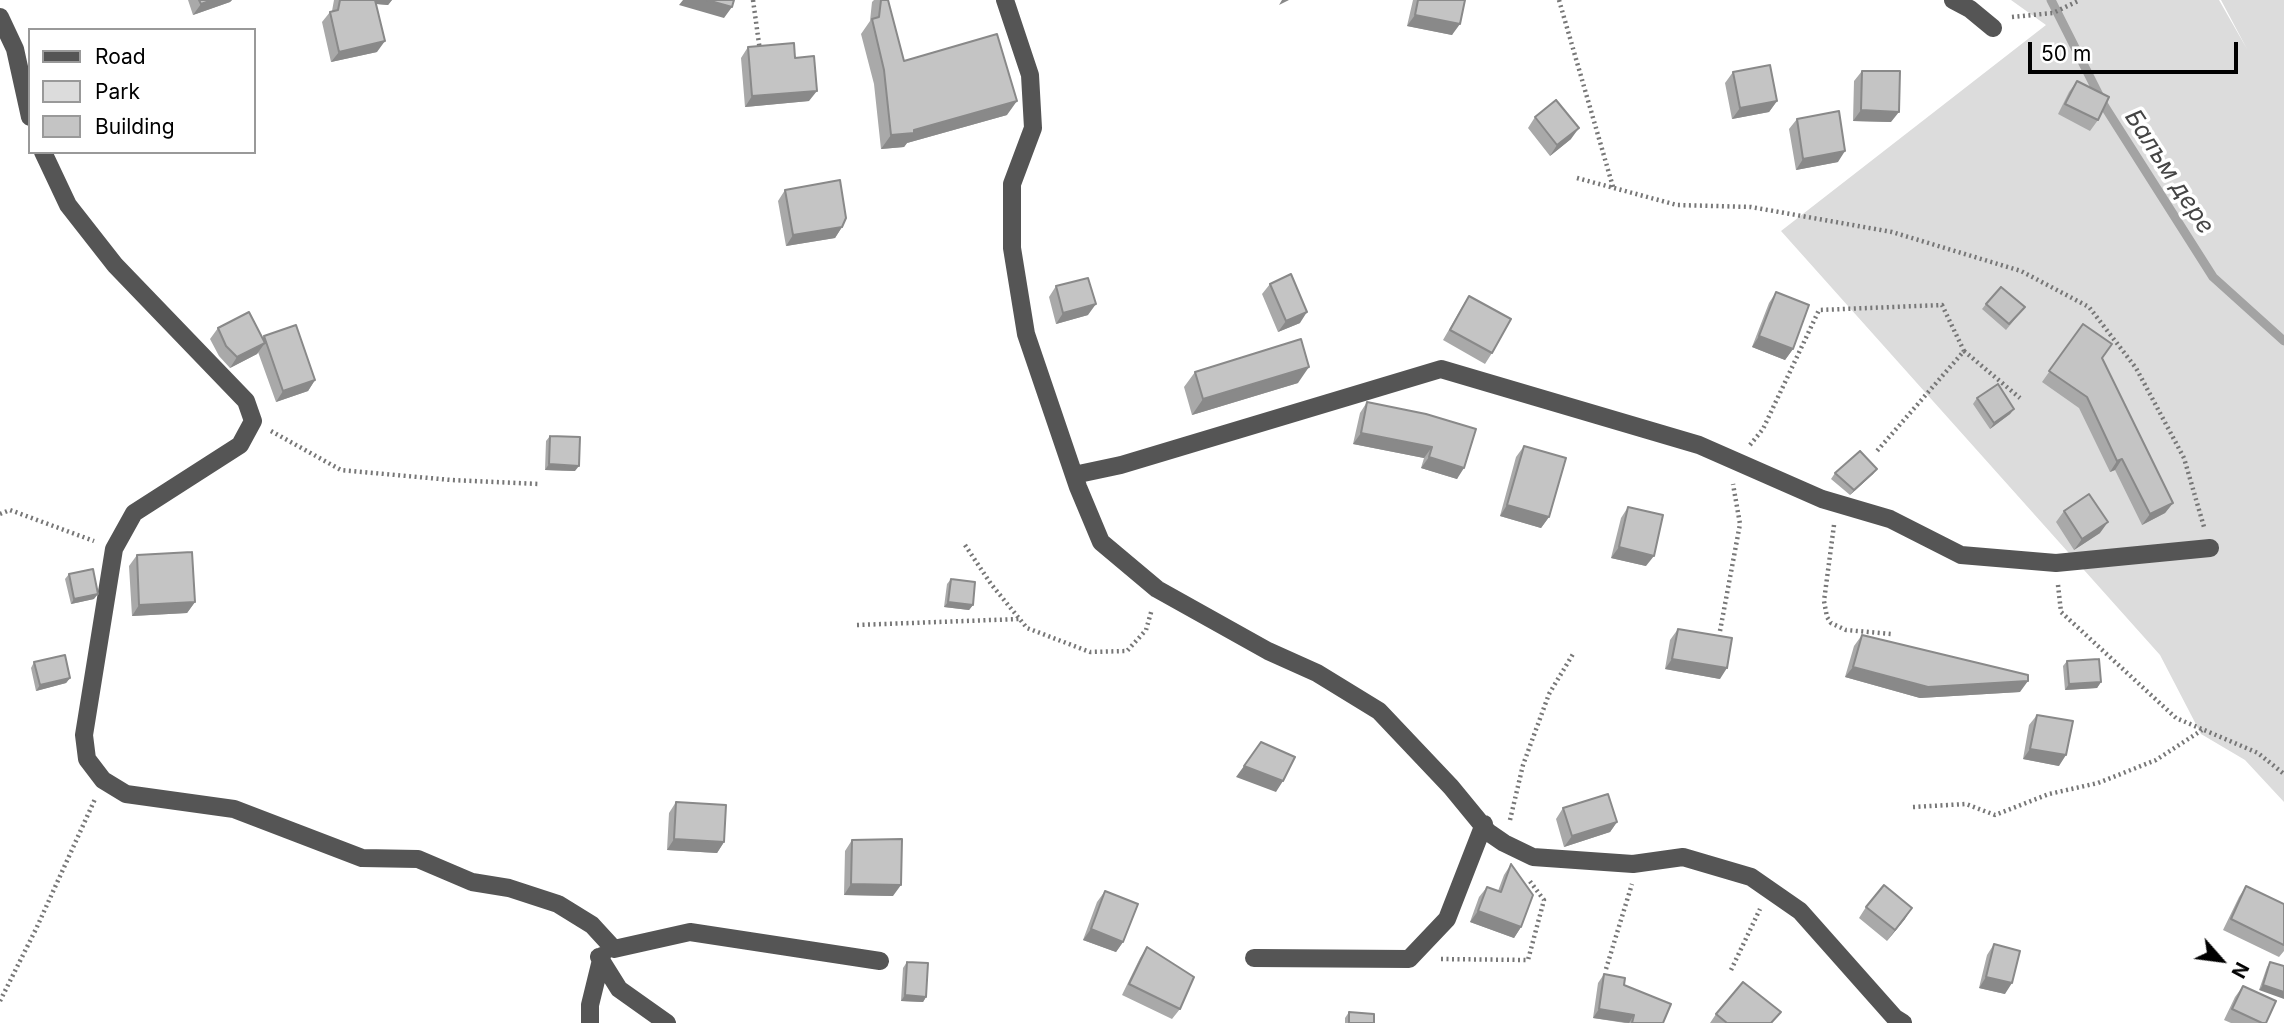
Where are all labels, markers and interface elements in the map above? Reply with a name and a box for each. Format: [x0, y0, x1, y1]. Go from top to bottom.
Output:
legend [28, 28, 256, 154]
scale bar [2032, 28, 2242, 72]
text: 50 m [2041, 41, 2091, 66]
text: Road [95, 44, 146, 69]
text: Park [95, 79, 140, 104]
water label: Балъм дере [2118, 105, 2220, 239]
text: Building [95, 114, 175, 139]
north arrow [2186, 925, 2256, 995]
text: N [2226, 958, 2254, 982]

